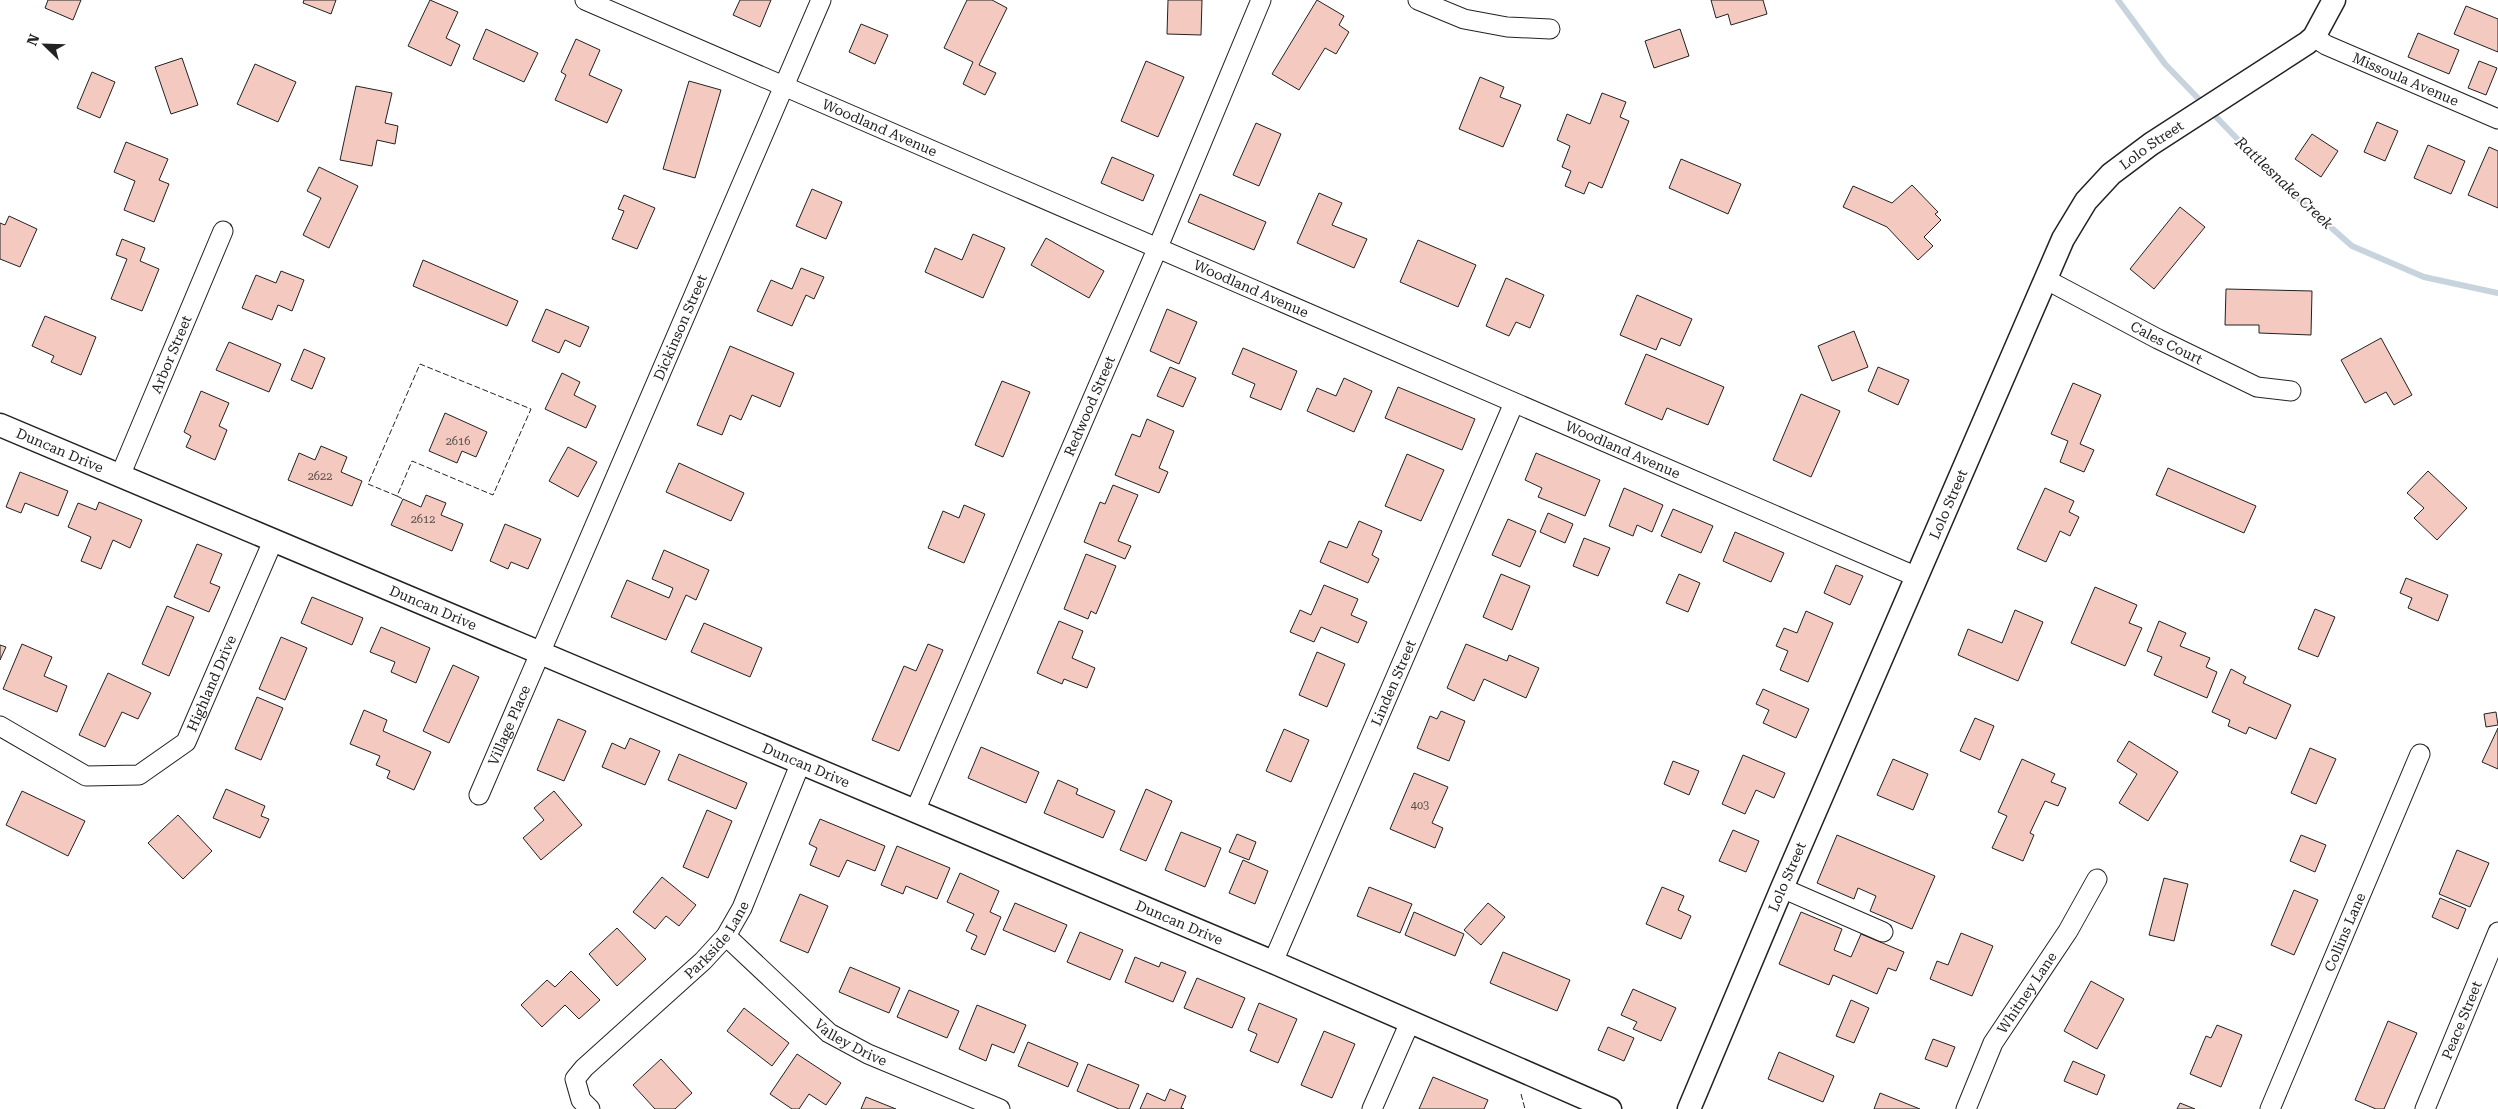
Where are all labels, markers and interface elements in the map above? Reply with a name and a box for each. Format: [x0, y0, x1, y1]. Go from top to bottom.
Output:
north arrow [20, 20, 70, 70]
text: N [24, 32, 43, 48]
street label: Missoula Avenue [2350, 49, 2461, 109]
street label: Woodland Avenue [820, 96, 940, 160]
street label: Lolo Street [2116, 117, 2186, 173]
water label: Rattlesnake Creek [2231, 132, 2337, 233]
street label: Woodland Avenue [1191, 257, 1311, 321]
street label: Dickinson Street [650, 272, 710, 383]
street label: Arbor Street [148, 313, 195, 396]
street label: Cales Court [2128, 318, 2205, 367]
street label: Redwood Street [1061, 353, 1118, 459]
street label: Woodland Avenue [1563, 418, 1683, 482]
street label: Duncan Drive [14, 425, 106, 476]
house number: 2616 [446, 435, 470, 448]
street label: Lolo Street [1926, 467, 1970, 541]
house number: 2622 [308, 470, 332, 483]
house number: 2612 [411, 513, 435, 526]
street label: Duncan Drive [387, 582, 479, 633]
street label: Highland Drive [184, 632, 239, 734]
street label: Linden Street [1368, 638, 1419, 728]
street label: Village Place [485, 682, 533, 768]
street label: Duncan Drive [760, 740, 853, 791]
house number: 403 [1411, 799, 1429, 812]
street label: Lolo Street [1765, 840, 1809, 914]
street label: Collins Lane [2321, 890, 2369, 974]
street label: Duncan Drive [1133, 897, 1226, 948]
street label: Parkside Lane [681, 899, 752, 982]
street label: Whitney Lane [1994, 949, 2060, 1036]
street label: Peace Street [2438, 979, 2485, 1062]
street label: Valley Drive [811, 1015, 890, 1069]

